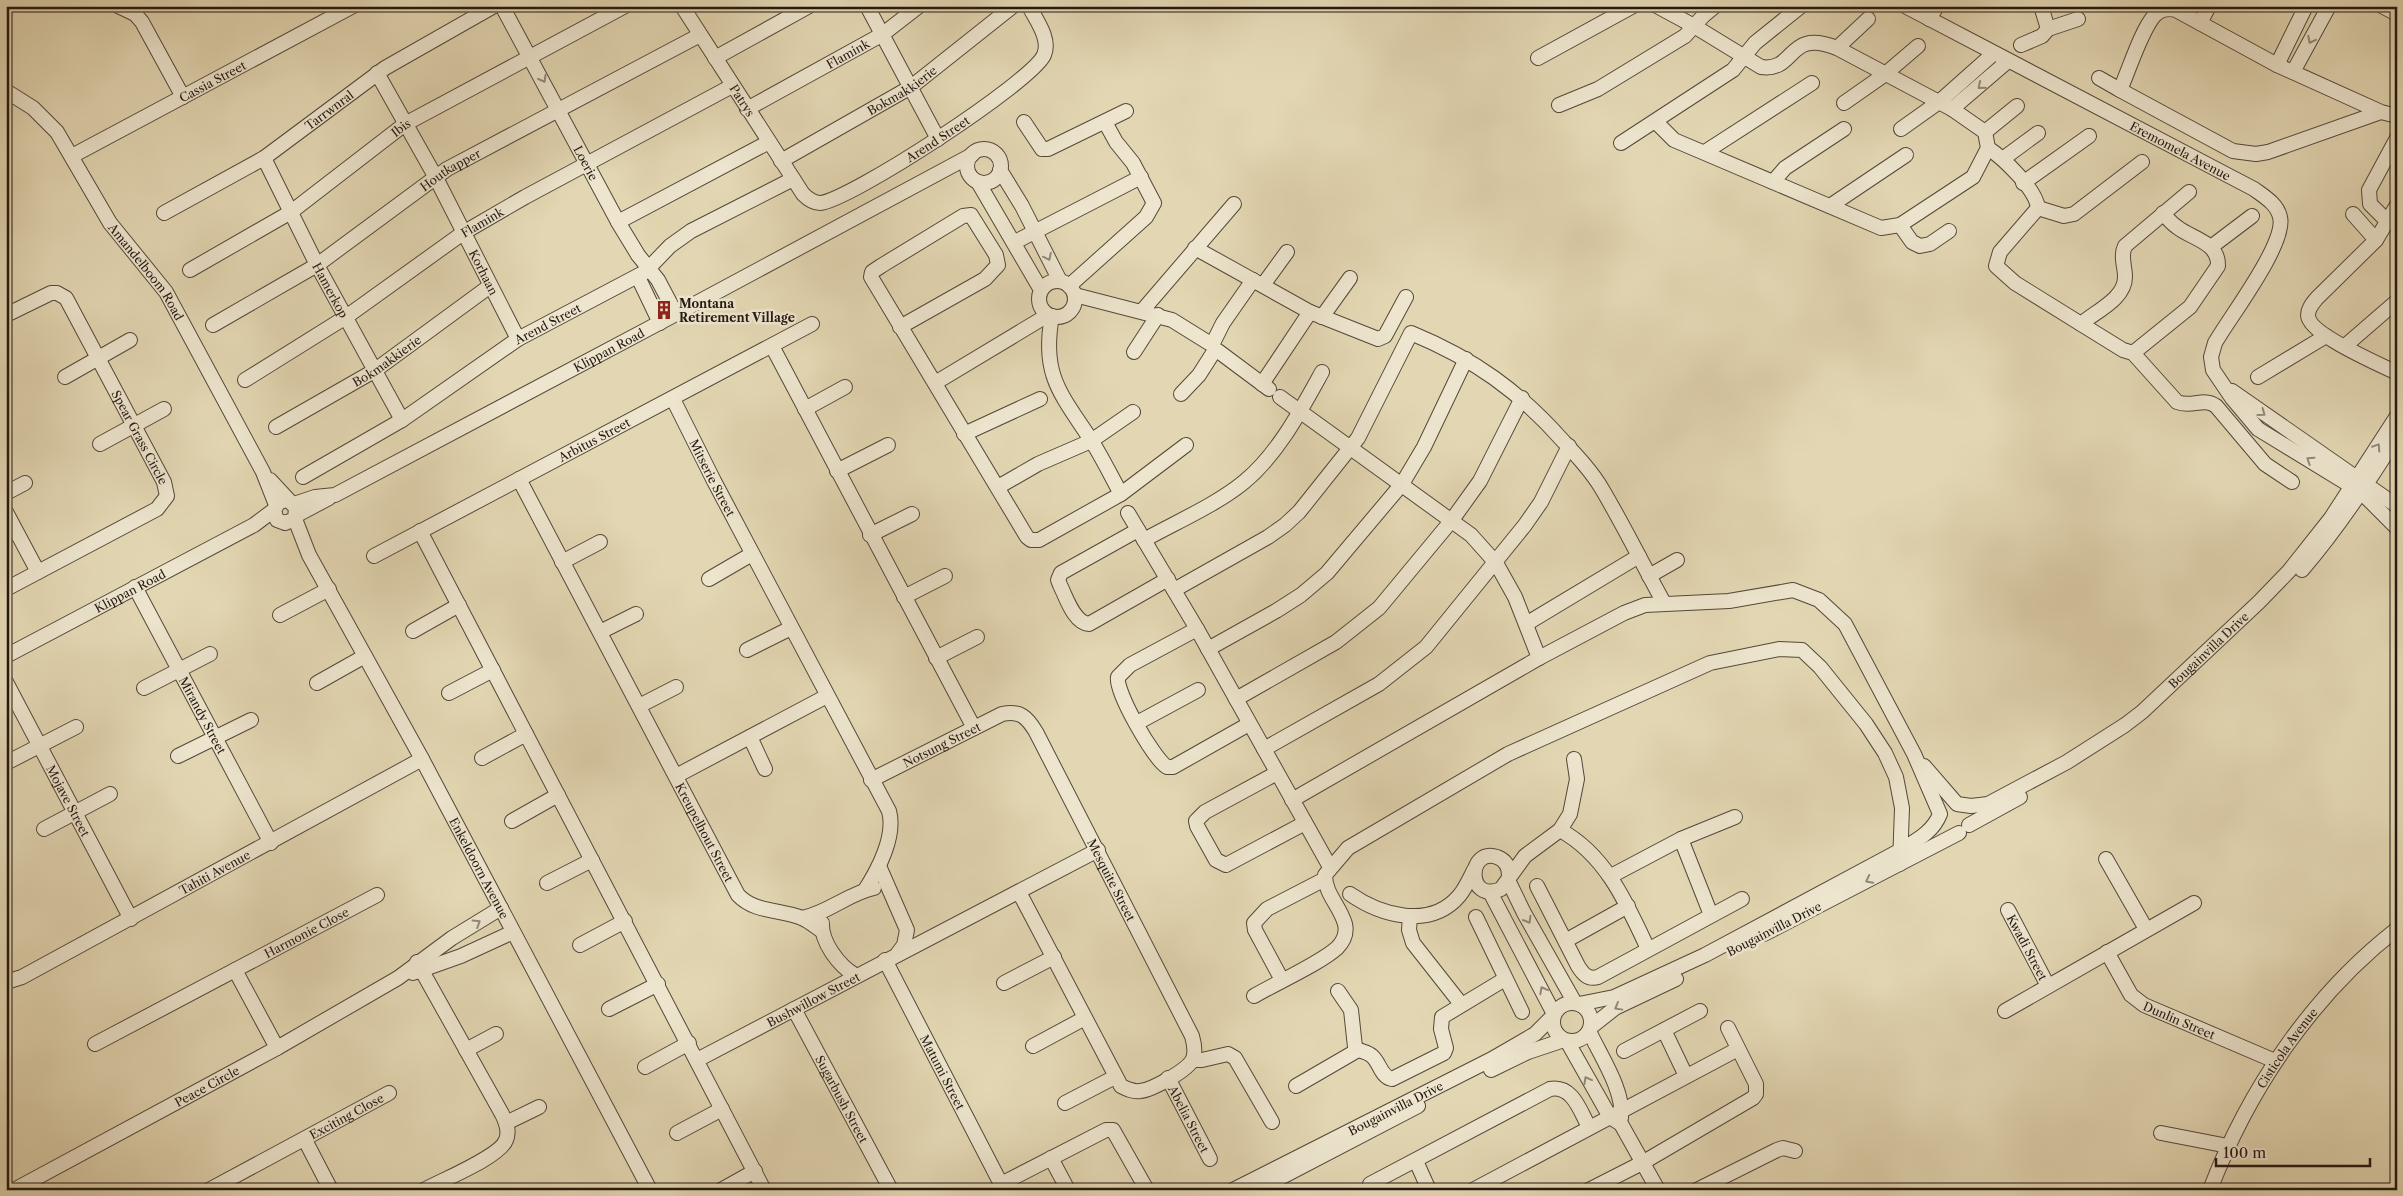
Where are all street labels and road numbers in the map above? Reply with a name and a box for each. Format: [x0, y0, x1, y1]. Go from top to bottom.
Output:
street label: Flamink [824, 35, 873, 71]
street label: Cassia Street [176, 57, 249, 105]
street label: Bokmakkierie [864, 62, 940, 118]
street label: Patrys [727, 81, 758, 119]
street label: Tarrwnral [302, 87, 356, 133]
street label: Arend Street [902, 112, 973, 165]
street label: Ibis [388, 115, 413, 140]
street label: Eremomela Avenue [2128, 118, 2234, 183]
street label: Loerie [571, 143, 602, 183]
street label: Houtkapper [417, 145, 483, 194]
street label: Flamink [458, 203, 507, 240]
street label: Amandelboom Road [105, 219, 188, 323]
street label: Korhaan [466, 247, 502, 298]
street label: Hamerkop [310, 260, 352, 320]
street label: Arend Street [511, 300, 584, 348]
street label: Klippan Road [571, 325, 647, 375]
street label: Bokmakkierie [350, 332, 424, 389]
street label: Spear Grass Circle [109, 387, 171, 487]
street label: Arbitus Street [555, 414, 633, 465]
street label: Mitserie Street [687, 436, 739, 519]
street label: Klippan Road [92, 565, 168, 615]
street label: Bougainvilla Drive [2165, 608, 2252, 691]
street label: Mirandy Street [176, 674, 230, 757]
street label: Notsung Street [900, 718, 984, 770]
street label: Mojave Street [43, 762, 94, 840]
street label: Kreupelhout Street [673, 780, 737, 885]
street label: Enkeldoorn Avenue [447, 815, 513, 921]
street label: Mesquite Street [1084, 836, 1139, 924]
street label: Tahiti Avenue [176, 847, 253, 898]
street label: Bougainvilla Drive [1724, 898, 1824, 959]
street label: Harmonie Close [262, 904, 351, 961]
street label: Kwadi Street [2004, 912, 2051, 983]
street label: Bushwillow Street [764, 968, 863, 1030]
street label: Dunlin Street [2141, 998, 2218, 1042]
street label: Cisticola Avenue [2253, 1005, 2320, 1091]
street label: Matumi Street [917, 1032, 969, 1112]
street label: Sugarbush Street [813, 1053, 872, 1146]
street label: Peace Circle [172, 1062, 242, 1110]
street label: Bougainvilla Drive [1345, 1077, 1446, 1138]
street label: Abelia Street [1165, 1082, 1213, 1156]
street label: Exciting Close [307, 1090, 386, 1142]

